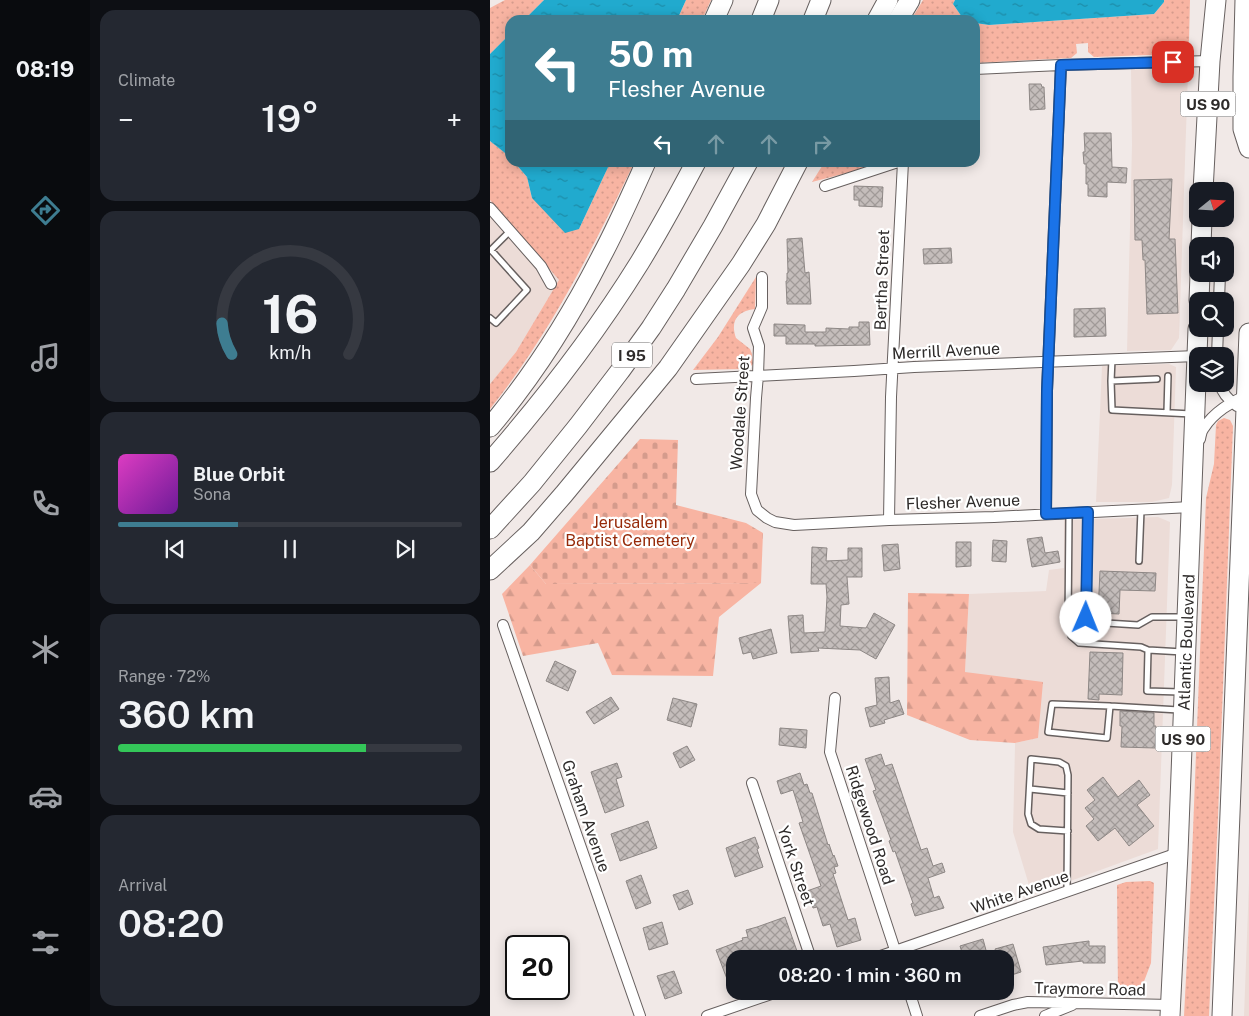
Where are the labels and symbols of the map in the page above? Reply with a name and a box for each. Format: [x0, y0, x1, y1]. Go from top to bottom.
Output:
pin [1152, 41, 1194, 83]
road number: US 90 [1180, 92, 1236, 116]
north arrow [1189, 182, 1234, 228]
street label: Bertha Street [871, 229, 893, 331]
street label: Merrill Avenue [892, 339, 1000, 363]
road number: I 95 [612, 342, 652, 368]
street label: Woodale Street [727, 355, 753, 471]
street label: Flesher Avenue [905, 491, 1021, 513]
park label: Jerusalem Baptist Cemetery [565, 513, 695, 550]
street label: Atlantic Boulevard [1174, 574, 1198, 711]
position arrow [1059, 591, 1111, 643]
road number: US 90 [1156, 726, 1210, 752]
street label: Graham Avenue [558, 757, 614, 875]
street label: Ridgewood Road [842, 763, 898, 887]
street label: York Street [773, 823, 819, 909]
street label: White Avenue [969, 866, 1071, 918]
speed limit sign: 20 [505, 935, 570, 1000]
street label: Traymore Road [1034, 979, 1146, 999]

